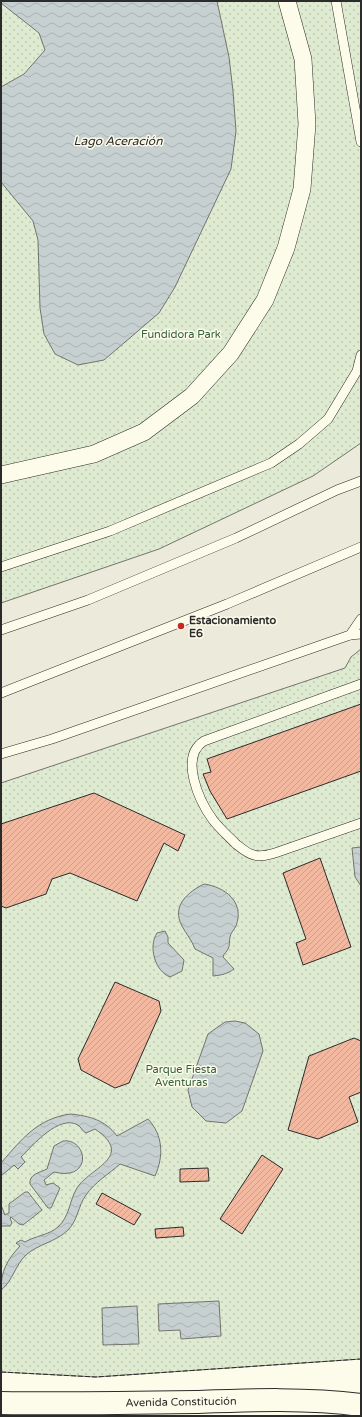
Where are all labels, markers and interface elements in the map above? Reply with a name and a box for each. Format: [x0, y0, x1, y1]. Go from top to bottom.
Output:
water label: Lago Aceración [74, 134, 163, 148]
park label: Fundidora Park [141, 328, 221, 341]
place label: Estacionamiento E6 [189, 614, 276, 640]
marker: Estacionamiento E6 [176, 621, 186, 631]
park label: Parque Fiesta Aventuras [145, 1063, 217, 1089]
street label: Avenida Constitución [125, 1395, 237, 1409]

